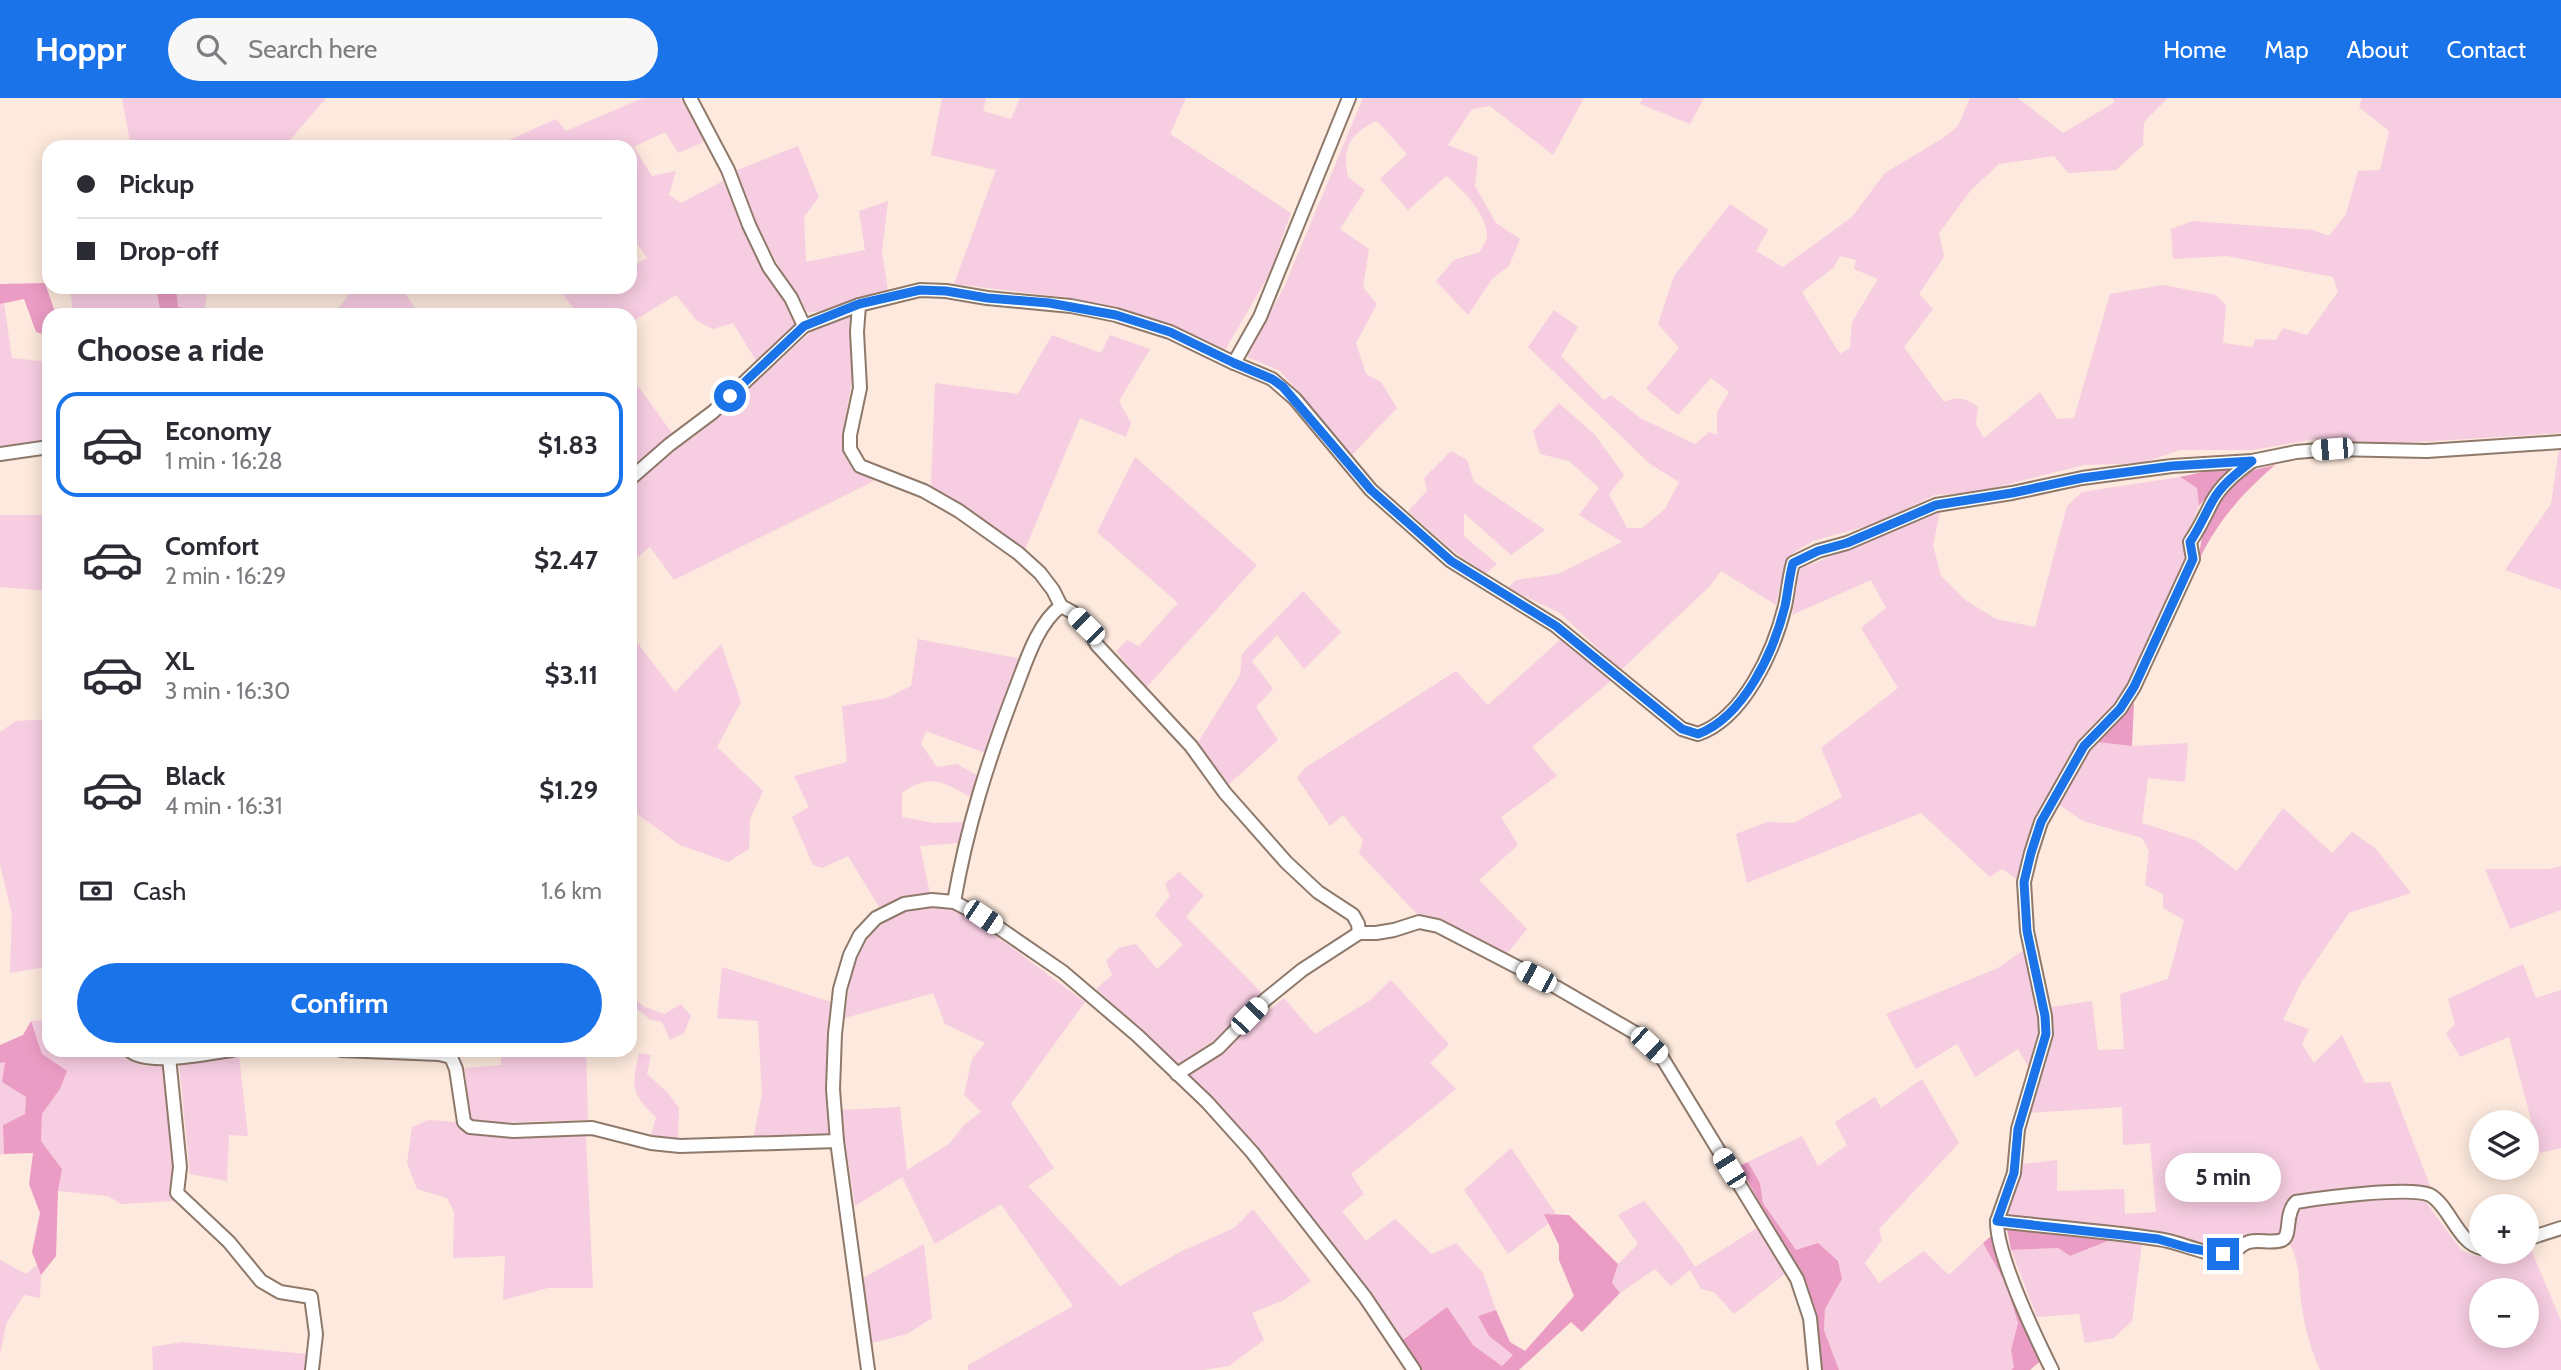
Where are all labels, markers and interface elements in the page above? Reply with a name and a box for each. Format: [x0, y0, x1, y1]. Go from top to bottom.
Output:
search box [168, 18, 658, 81]
text: Hoppr [35, 29, 126, 69]
icon: search [192, 30, 230, 68]
text: Search here [248, 33, 377, 65]
text: Home [2163, 35, 2226, 64]
text: Map [2264, 35, 2309, 64]
text: About [2347, 35, 2409, 64]
text: Contact [2447, 35, 2526, 64]
text: Pickup [119, 168, 194, 200]
text: Drop-off [119, 235, 219, 267]
text: Choose a ride [77, 330, 264, 369]
route start [714, 380, 746, 412]
icon: car [81, 413, 144, 476]
text: Economy [165, 415, 271, 447]
text: $1.83 [538, 429, 598, 461]
car [2311, 437, 2354, 461]
text: 1 min · 16:28 [165, 447, 283, 475]
icon: car [81, 528, 144, 591]
text: Comfort [165, 530, 259, 562]
text: $2.47 [534, 544, 598, 576]
text: 2 min · 16:29 [165, 562, 286, 590]
car [1064, 604, 1109, 648]
icon: car [81, 643, 144, 706]
text: XL [165, 645, 194, 677]
text: $3.11 [544, 659, 598, 691]
text: 3 min · 16:30 [165, 677, 290, 705]
icon: car [81, 758, 144, 821]
text: Black [165, 760, 225, 792]
text: $1.29 [539, 774, 598, 806]
text: 4 min · 16:31 [165, 792, 282, 820]
icon: cash [77, 872, 115, 910]
text: Cash [133, 875, 186, 907]
text: 1.6 km [541, 877, 602, 905]
car [960, 897, 1007, 937]
car [1513, 958, 1560, 996]
button: Confirm [77, 963, 602, 1043]
car [1227, 994, 1272, 1038]
car [1627, 1023, 1672, 1067]
map controls [2469, 1110, 2539, 1348]
button: layers [2469, 1110, 2539, 1180]
car [1709, 1145, 1750, 1191]
callout: 5 min [2165, 1152, 2281, 1202]
text: 5 min [2195, 1163, 2251, 1191]
button: + [2469, 1194, 2539, 1264]
route end [2207, 1238, 2239, 1270]
button: − [2469, 1278, 2539, 1348]

